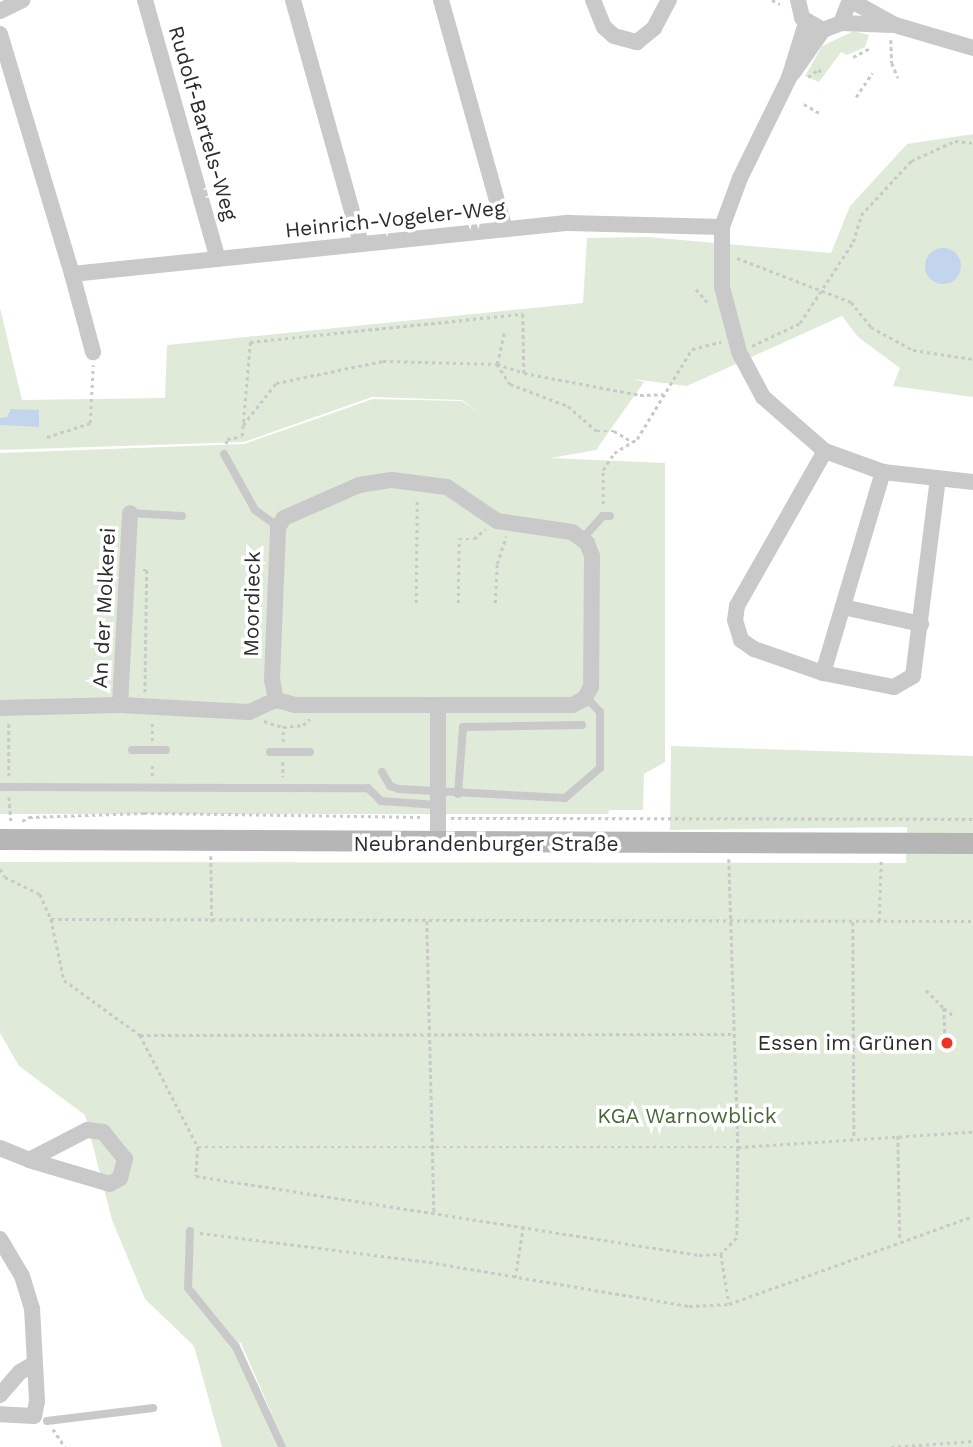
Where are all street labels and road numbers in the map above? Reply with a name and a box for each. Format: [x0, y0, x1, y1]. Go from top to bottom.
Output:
street label: Rudolf-Bartels-Weg [163, 23, 243, 223]
street label: Heinrich-Vogeler-Weg [284, 195, 506, 243]
street label: An der Molkerei [87, 527, 121, 689]
street label: Moordieck [238, 551, 266, 657]
street label: Neubrandenburger Straße [353, 831, 619, 857]

